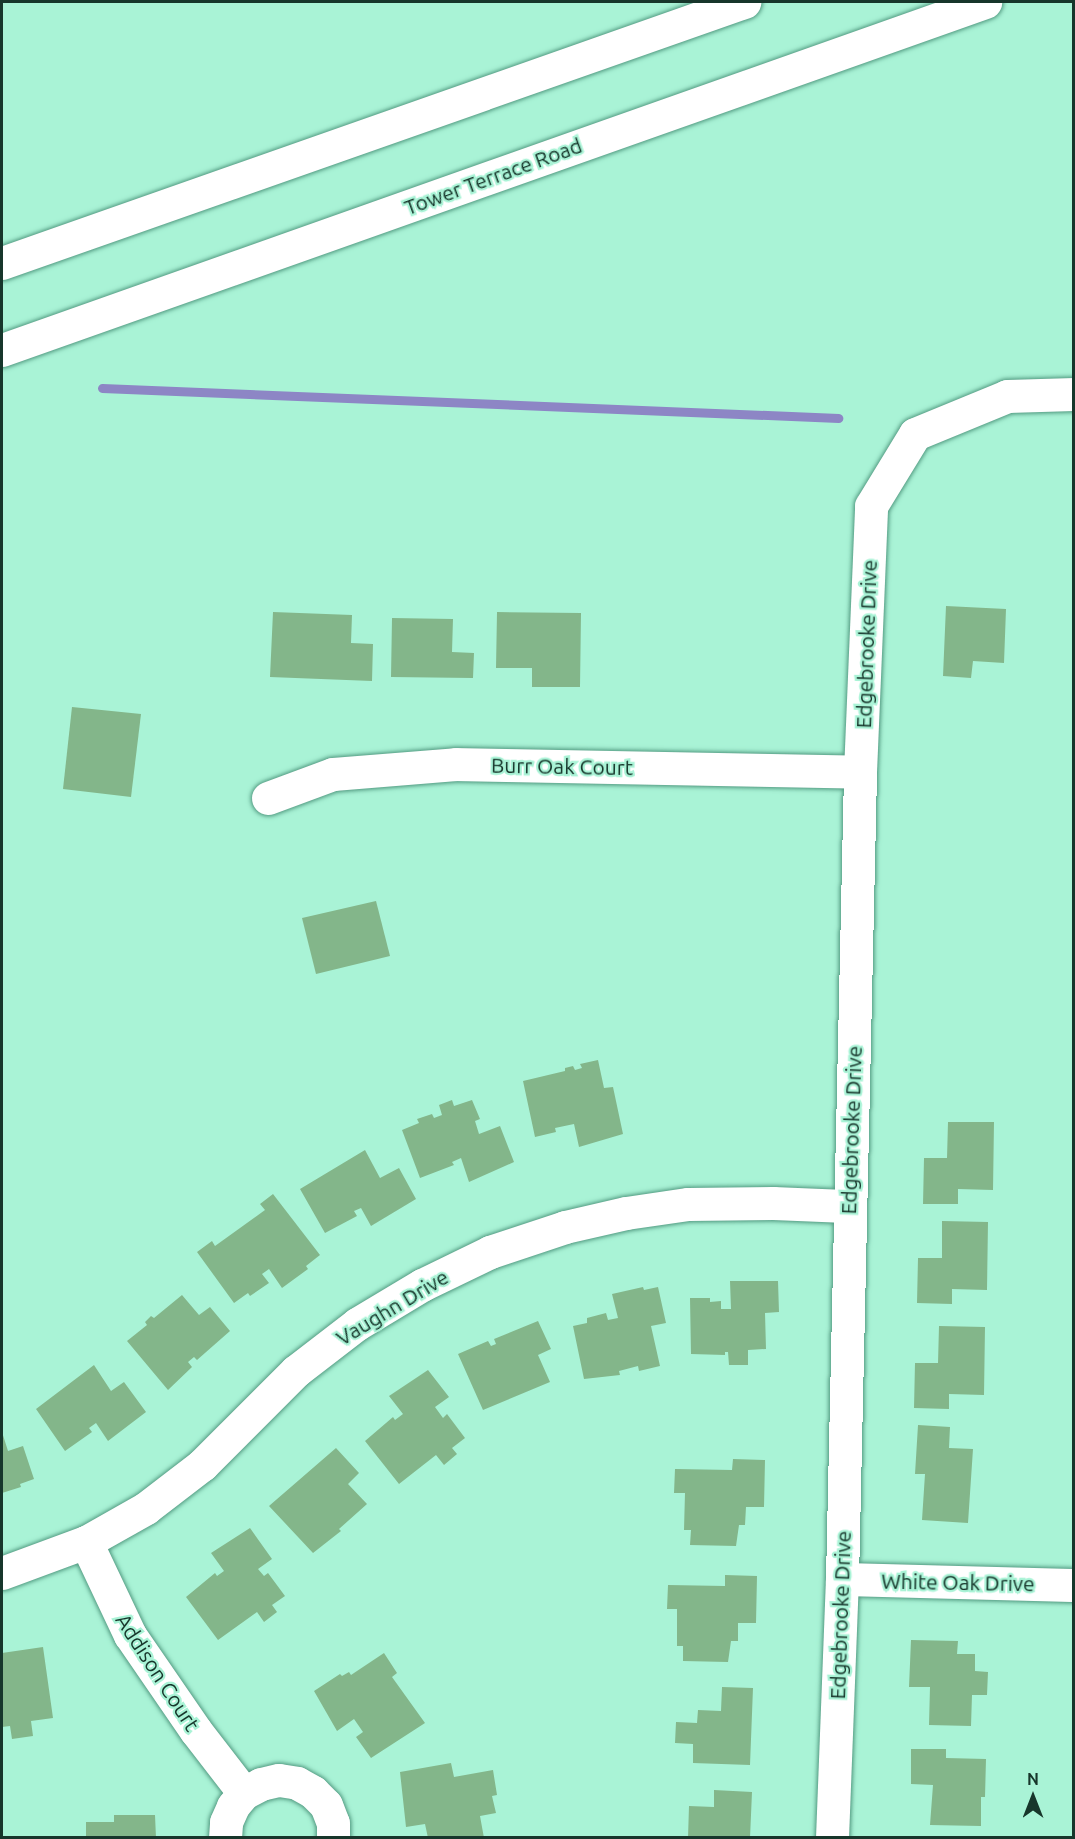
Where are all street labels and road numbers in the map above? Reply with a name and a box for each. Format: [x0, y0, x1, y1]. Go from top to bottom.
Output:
street label: Tower Terrace Road [401, 132, 585, 220]
street label: Edgebrooke Drive [850, 559, 882, 729]
street label: Burr Oak Court [491, 752, 633, 780]
street label: Edgebrooke Drive [835, 1045, 867, 1215]
street label: Vaughn Drive [331, 1264, 453, 1350]
street label: Edgebrooke Drive [824, 1530, 856, 1700]
street label: White Oak Drive [881, 1568, 1035, 1596]
street label: Addison Court [111, 1609, 205, 1735]

